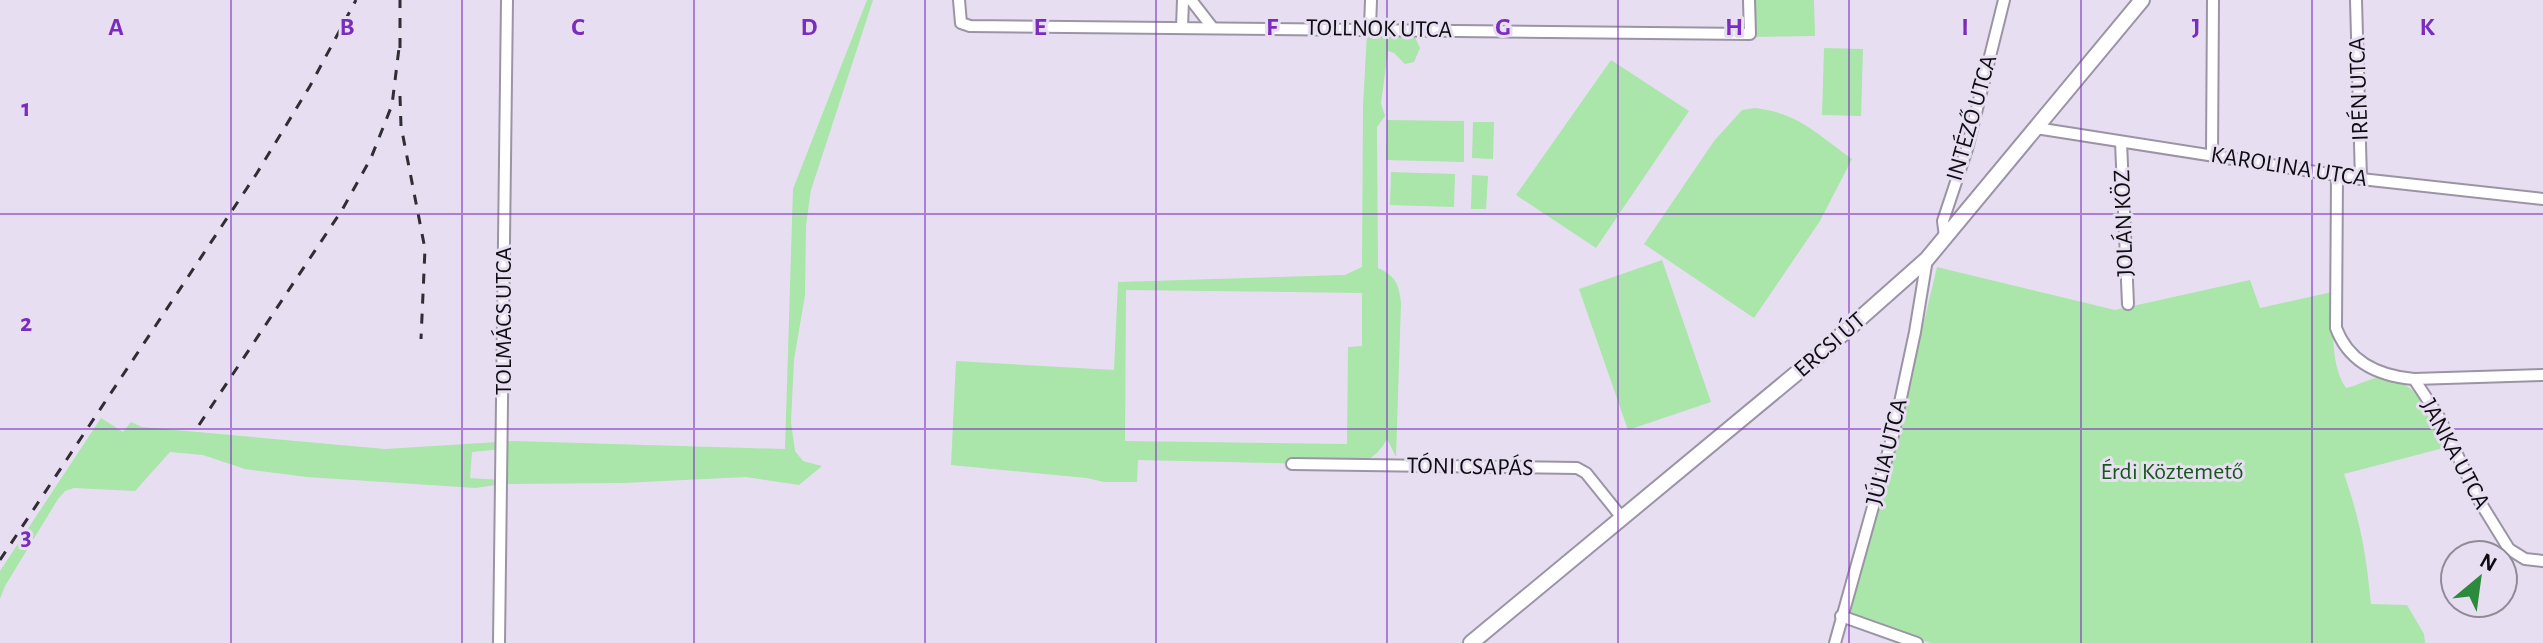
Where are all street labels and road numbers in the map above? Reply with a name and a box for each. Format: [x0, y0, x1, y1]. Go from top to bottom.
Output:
street label: TOLLNOK UTCA [1306, 16, 1453, 42]
street label: IRÉN UTCA [2343, 37, 2373, 141]
street label: INTÉZŐ UTCA [1941, 52, 2001, 184]
street label: KAROLINA UTCA [2209, 143, 2369, 191]
street label: JOLÁN KÖZ [2108, 169, 2138, 277]
street label: TOLMÁCS UTCA [490, 247, 516, 395]
street label: ERCSI ÚT [1788, 306, 1870, 382]
street label: JANKA UTCA [2416, 395, 2494, 513]
street label: JÚLIA UTCA [1860, 396, 1912, 508]
street label: TÓNI CSAPÁS [1406, 452, 1534, 480]

